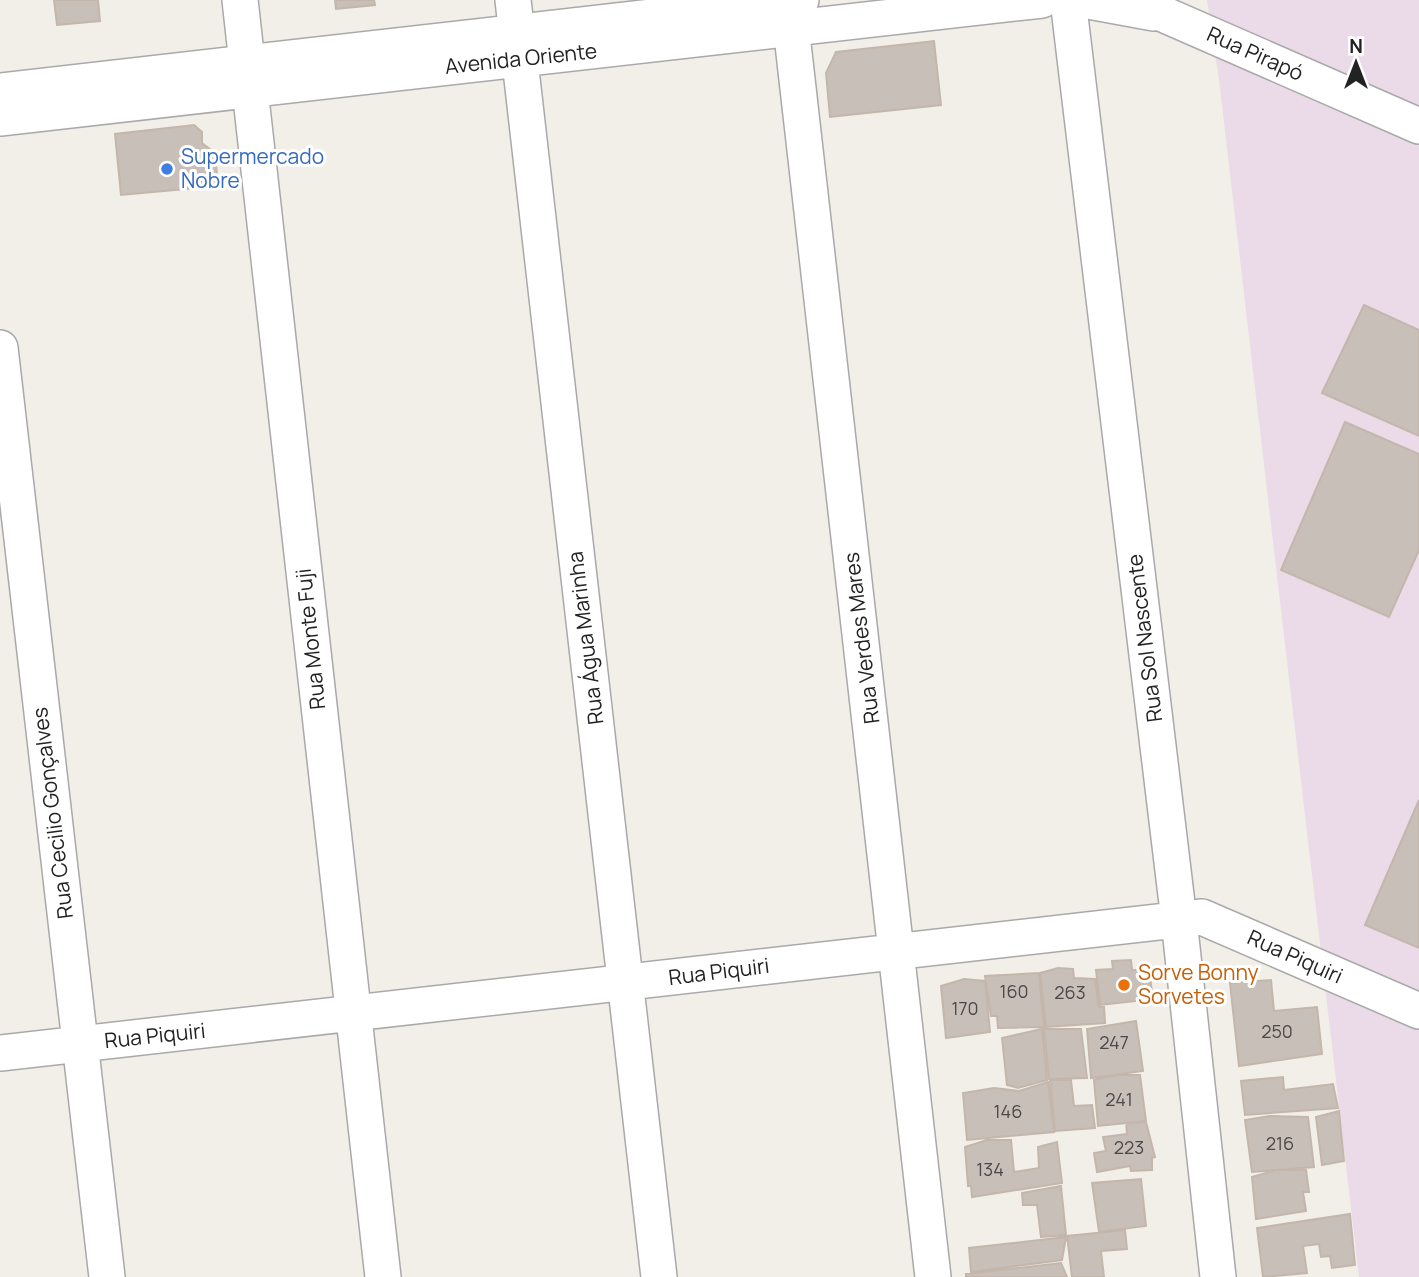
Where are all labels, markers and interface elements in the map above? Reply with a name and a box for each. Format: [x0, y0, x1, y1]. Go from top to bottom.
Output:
street label: Rua Pirapó [1203, 19, 1308, 87]
north arrow [1321, 28, 1391, 98]
text: N [1349, 33, 1363, 59]
street label: Avenida Oriente [443, 36, 598, 80]
place label: Supermercado Nobre [181, 142, 324, 194]
marker: Supermercado Nobre [159, 161, 175, 177]
street label: Rua Água Marinha [561, 550, 610, 726]
street label: Rua Verdes Mares [837, 551, 885, 725]
street label: Rua Sol Nascente [1120, 552, 1168, 724]
street label: Rua Monte Fuji [289, 567, 331, 711]
street label: Rua Cecilio Gonçalves [25, 706, 79, 920]
street label: Rua Piquiri [1243, 923, 1347, 990]
street label: Rua Piquiri [667, 951, 771, 991]
place label: Sorve Bonny Sorvetes [1138, 958, 1259, 1010]
marker: Sorve Bonny Sorvetes [1116, 977, 1132, 993]
house number: 160 [999, 979, 1029, 1003]
house number: 263 [1054, 980, 1086, 1004]
house number: 170 [951, 996, 979, 1020]
street label: Rua Piquiri [103, 1016, 207, 1054]
house number: 250 [1261, 1019, 1293, 1043]
house number: 247 [1099, 1030, 1129, 1054]
house number: 241 [1105, 1087, 1133, 1111]
house number: 146 [994, 1099, 1022, 1123]
house number: 216 [1266, 1131, 1294, 1155]
house number: 223 [1114, 1135, 1144, 1159]
house number: 134 [976, 1157, 1004, 1181]

